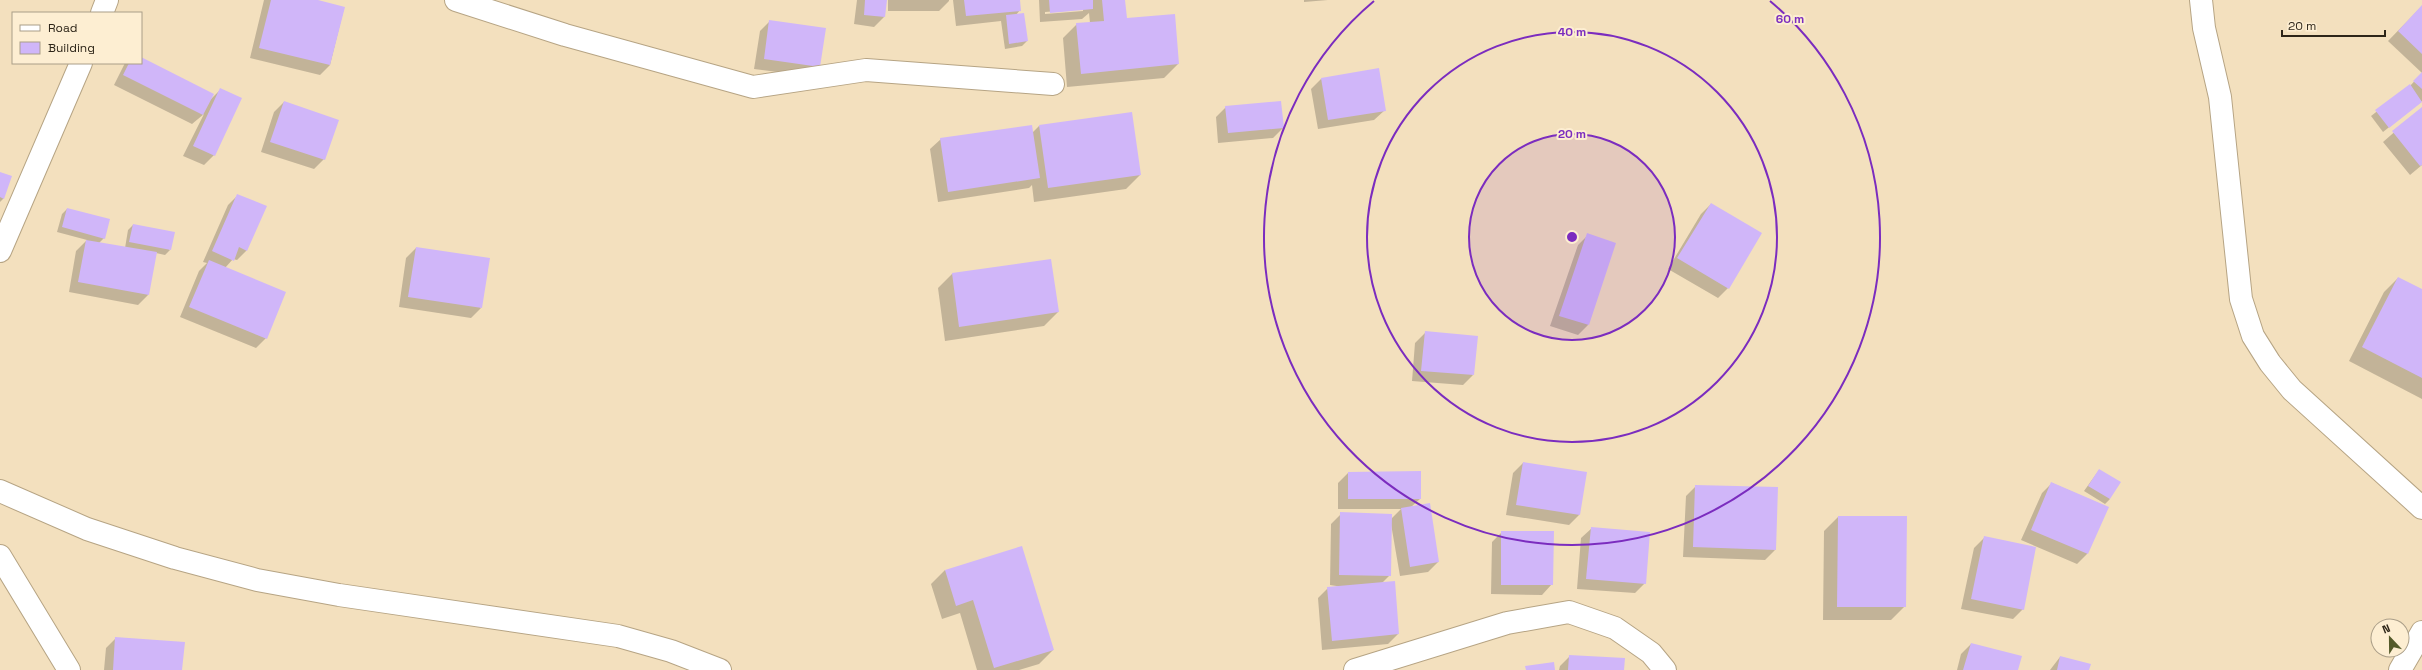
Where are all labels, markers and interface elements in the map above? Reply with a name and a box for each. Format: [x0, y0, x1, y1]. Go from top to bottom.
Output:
text: 60 m [1776, 11, 1804, 27]
legend [12, 12, 142, 64]
scale bar [2282, 12, 2385, 38]
text: 20 m [2288, 18, 2316, 34]
text: Road [48, 20, 77, 36]
text: 40 m [1558, 24, 1586, 40]
text: Building [48, 40, 95, 56]
text: 20 m [1558, 126, 1586, 142]
centre of rings [1565, 230, 1579, 244]
north arrow [2370, 618, 2410, 658]
text: N [2380, 621, 2392, 637]

